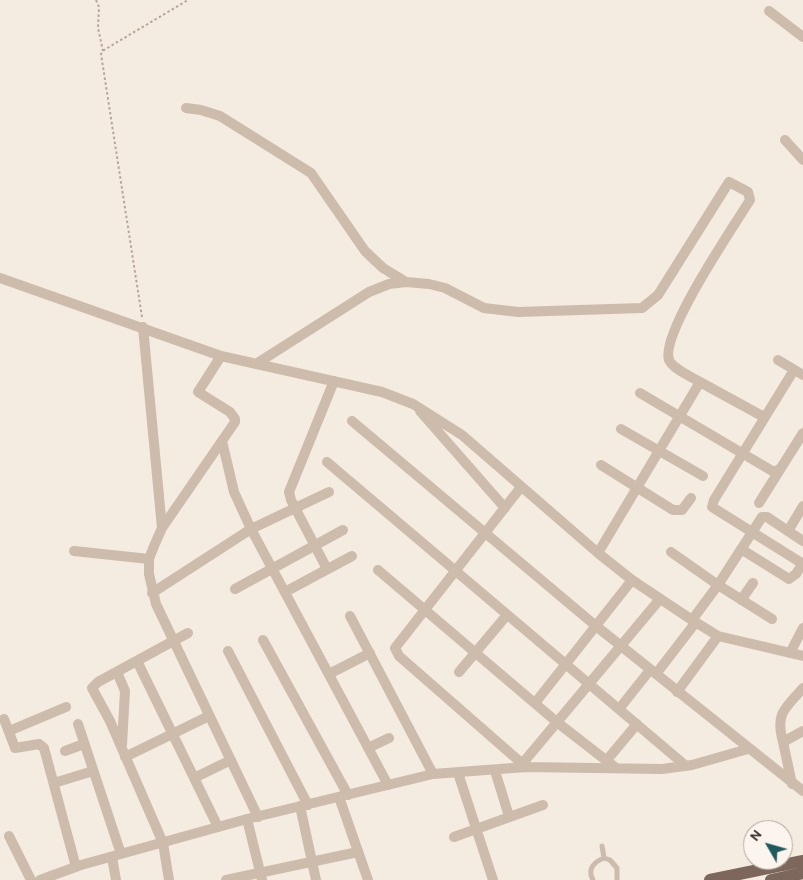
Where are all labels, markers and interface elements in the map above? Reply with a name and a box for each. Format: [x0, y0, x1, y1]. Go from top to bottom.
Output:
north arrow [743, 820, 793, 870]
text: N [747, 827, 766, 845]

